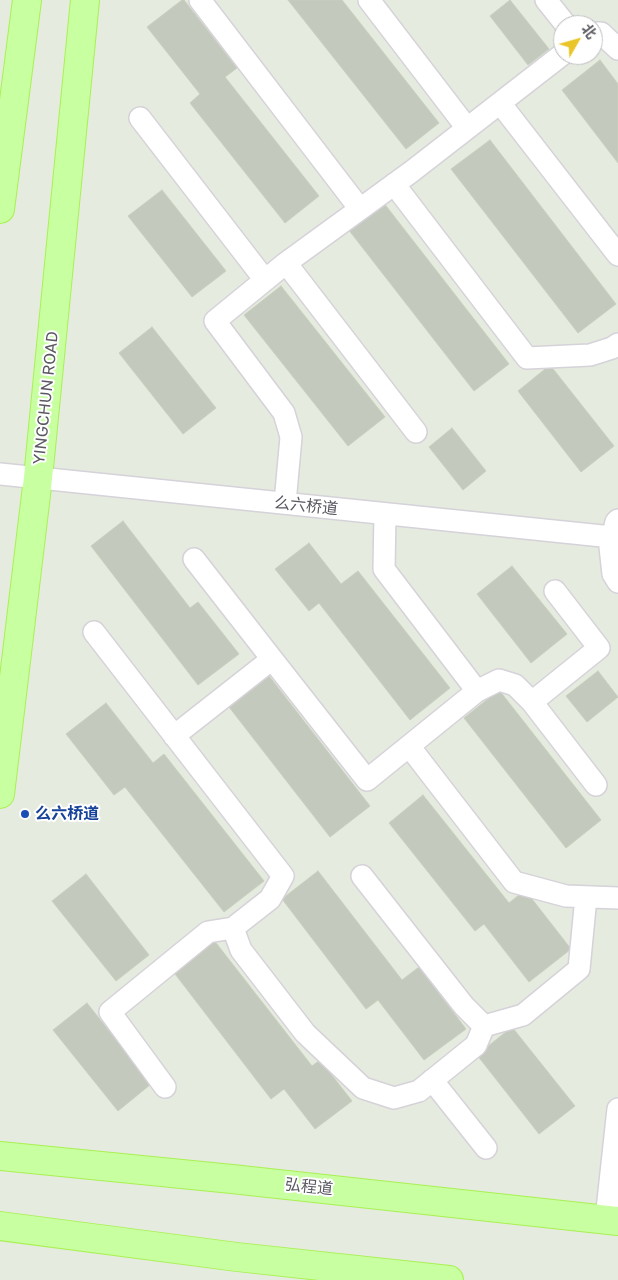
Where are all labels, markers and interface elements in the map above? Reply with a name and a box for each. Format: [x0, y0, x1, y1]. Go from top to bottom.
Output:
north arrow [553, 15, 603, 65]
text: 北 [578, 20, 600, 42]
street label: YINGCHUN ROAD [29, 330, 63, 466]
street label: 么六桥道 [273, 493, 339, 519]
place label: 么六桥道 [35, 804, 99, 824]
marker: 么六桥道 [19, 808, 31, 820]
street label: 弘程道 [284, 1175, 334, 1199]

